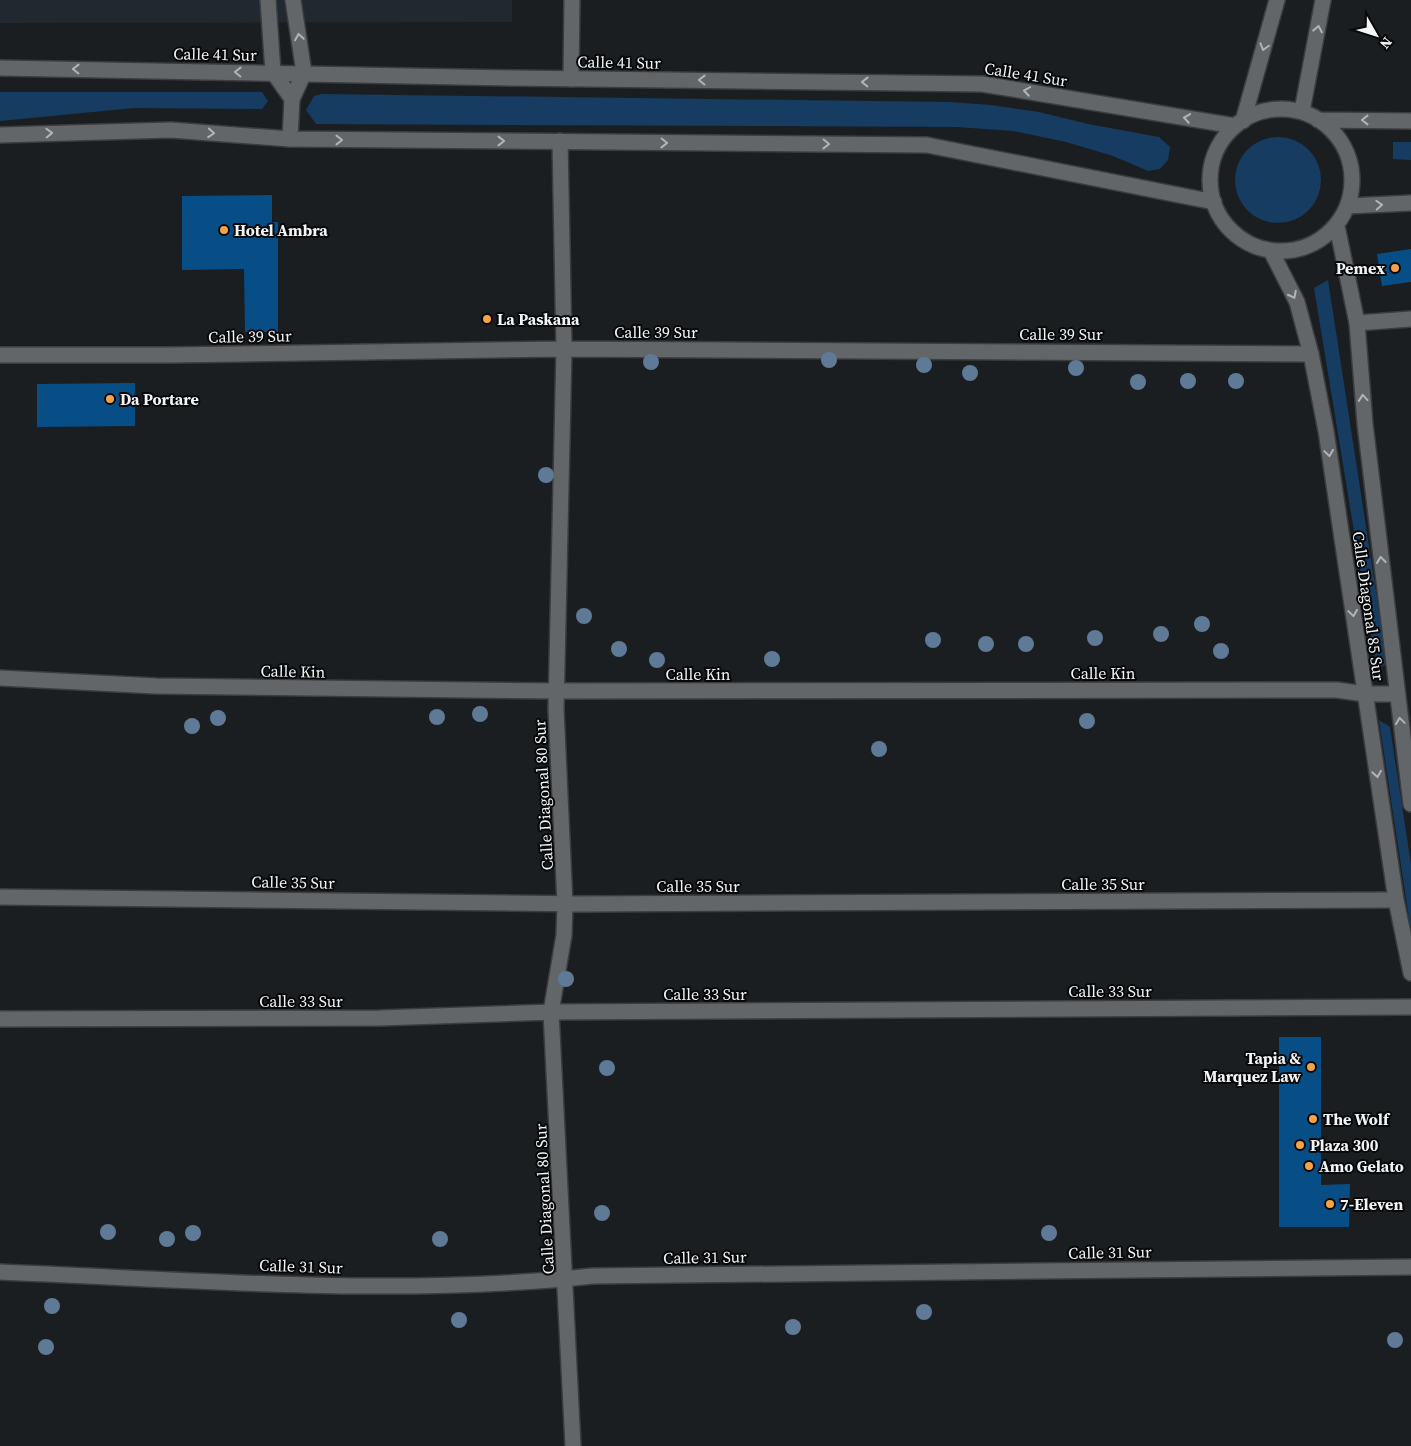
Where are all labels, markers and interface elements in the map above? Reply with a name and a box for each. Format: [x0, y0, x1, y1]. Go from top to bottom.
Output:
north arrow [1351, 10, 1401, 60]
one-way arrow [1312, 25, 1322, 34]
one-way arrow [294, 32, 304, 41]
text: N [1375, 33, 1397, 53]
street label: Calle 41 Sur [173, 42, 257, 66]
one-way arrow [1259, 42, 1269, 50]
street label: Calle 41 Sur [577, 50, 661, 74]
street label: Calle 41 Sur [983, 57, 1069, 91]
one-way arrow [72, 64, 80, 74]
one-way arrow [234, 67, 242, 77]
one-way arrow [698, 75, 706, 85]
one-way arrow [861, 77, 868, 87]
one-way arrow [1022, 86, 1030, 97]
one-way arrow [1183, 113, 1192, 123]
one-way arrow [1360, 115, 1368, 125]
one-way arrow [207, 127, 215, 138]
one-way arrow [45, 128, 53, 139]
one-way arrow [336, 135, 343, 145]
one-way arrow [498, 136, 506, 146]
one-way arrow [660, 137, 668, 148]
one-way arrow [823, 139, 831, 149]
one-way arrow [1376, 199, 1384, 210]
place label: Hotel Ambra [234, 219, 328, 241]
marker: Hotel Ambra [218, 224, 230, 236]
place label: Pemex [1336, 257, 1385, 279]
marker: Pemex [1389, 262, 1401, 274]
one-way arrow [1287, 289, 1297, 298]
place label: La Paskana [497, 308, 580, 330]
marker: La Paskana [481, 313, 493, 325]
street label: Calle 39 Sur [614, 321, 698, 343]
street label: Calle 39 Sur [1019, 323, 1103, 345]
street label: Calle 39 Sur [208, 324, 292, 348]
place label: Da Portare [120, 388, 199, 410]
marker: Da Portare [104, 393, 116, 405]
one-way arrow [1358, 394, 1369, 402]
one-way arrow [1323, 449, 1334, 457]
street label: Calle Diagonal 85 Sur [1348, 530, 1390, 682]
one-way arrow [1376, 555, 1387, 563]
one-way arrow [1347, 609, 1357, 618]
street label: Calle Kin [260, 659, 326, 683]
street label: Calle Kin [1071, 662, 1136, 684]
street label: Calle Kin [666, 663, 731, 685]
one-way arrow [1395, 717, 1406, 725]
street label: Calle Diagonal 80 Sur [528, 719, 558, 871]
one-way arrow [1371, 770, 1381, 778]
street label: Calle 35 Sur [251, 870, 335, 894]
street label: Calle 35 Sur [1061, 873, 1145, 895]
street label: Calle 35 Sur [656, 875, 740, 897]
street label: Calle 33 Sur [1068, 980, 1152, 1002]
street label: Calle 33 Sur [663, 983, 747, 1005]
street label: Calle 33 Sur [259, 990, 343, 1012]
place label: Tapia & Marquez Law [1203, 1047, 1301, 1087]
marker: Tapia & Marquez Law [1305, 1061, 1317, 1073]
place label: The Wolf [1323, 1108, 1391, 1130]
marker: The Wolf [1307, 1113, 1319, 1125]
street label: Calle Diagonal 80 Sur [529, 1123, 559, 1275]
place label: Plaza 300 [1310, 1134, 1379, 1156]
marker: Plaza 300 [1294, 1139, 1306, 1151]
place label: Amo Gelato [1319, 1155, 1404, 1177]
marker: Amo Gelato [1303, 1160, 1315, 1172]
place label: 7-Eleven [1340, 1193, 1403, 1215]
marker: 7-Eleven [1324, 1198, 1336, 1210]
street label: Calle 31 Sur [1068, 1240, 1152, 1264]
street label: Calle 31 Sur [663, 1245, 747, 1269]
street label: Calle 31 Sur [259, 1254, 343, 1278]

